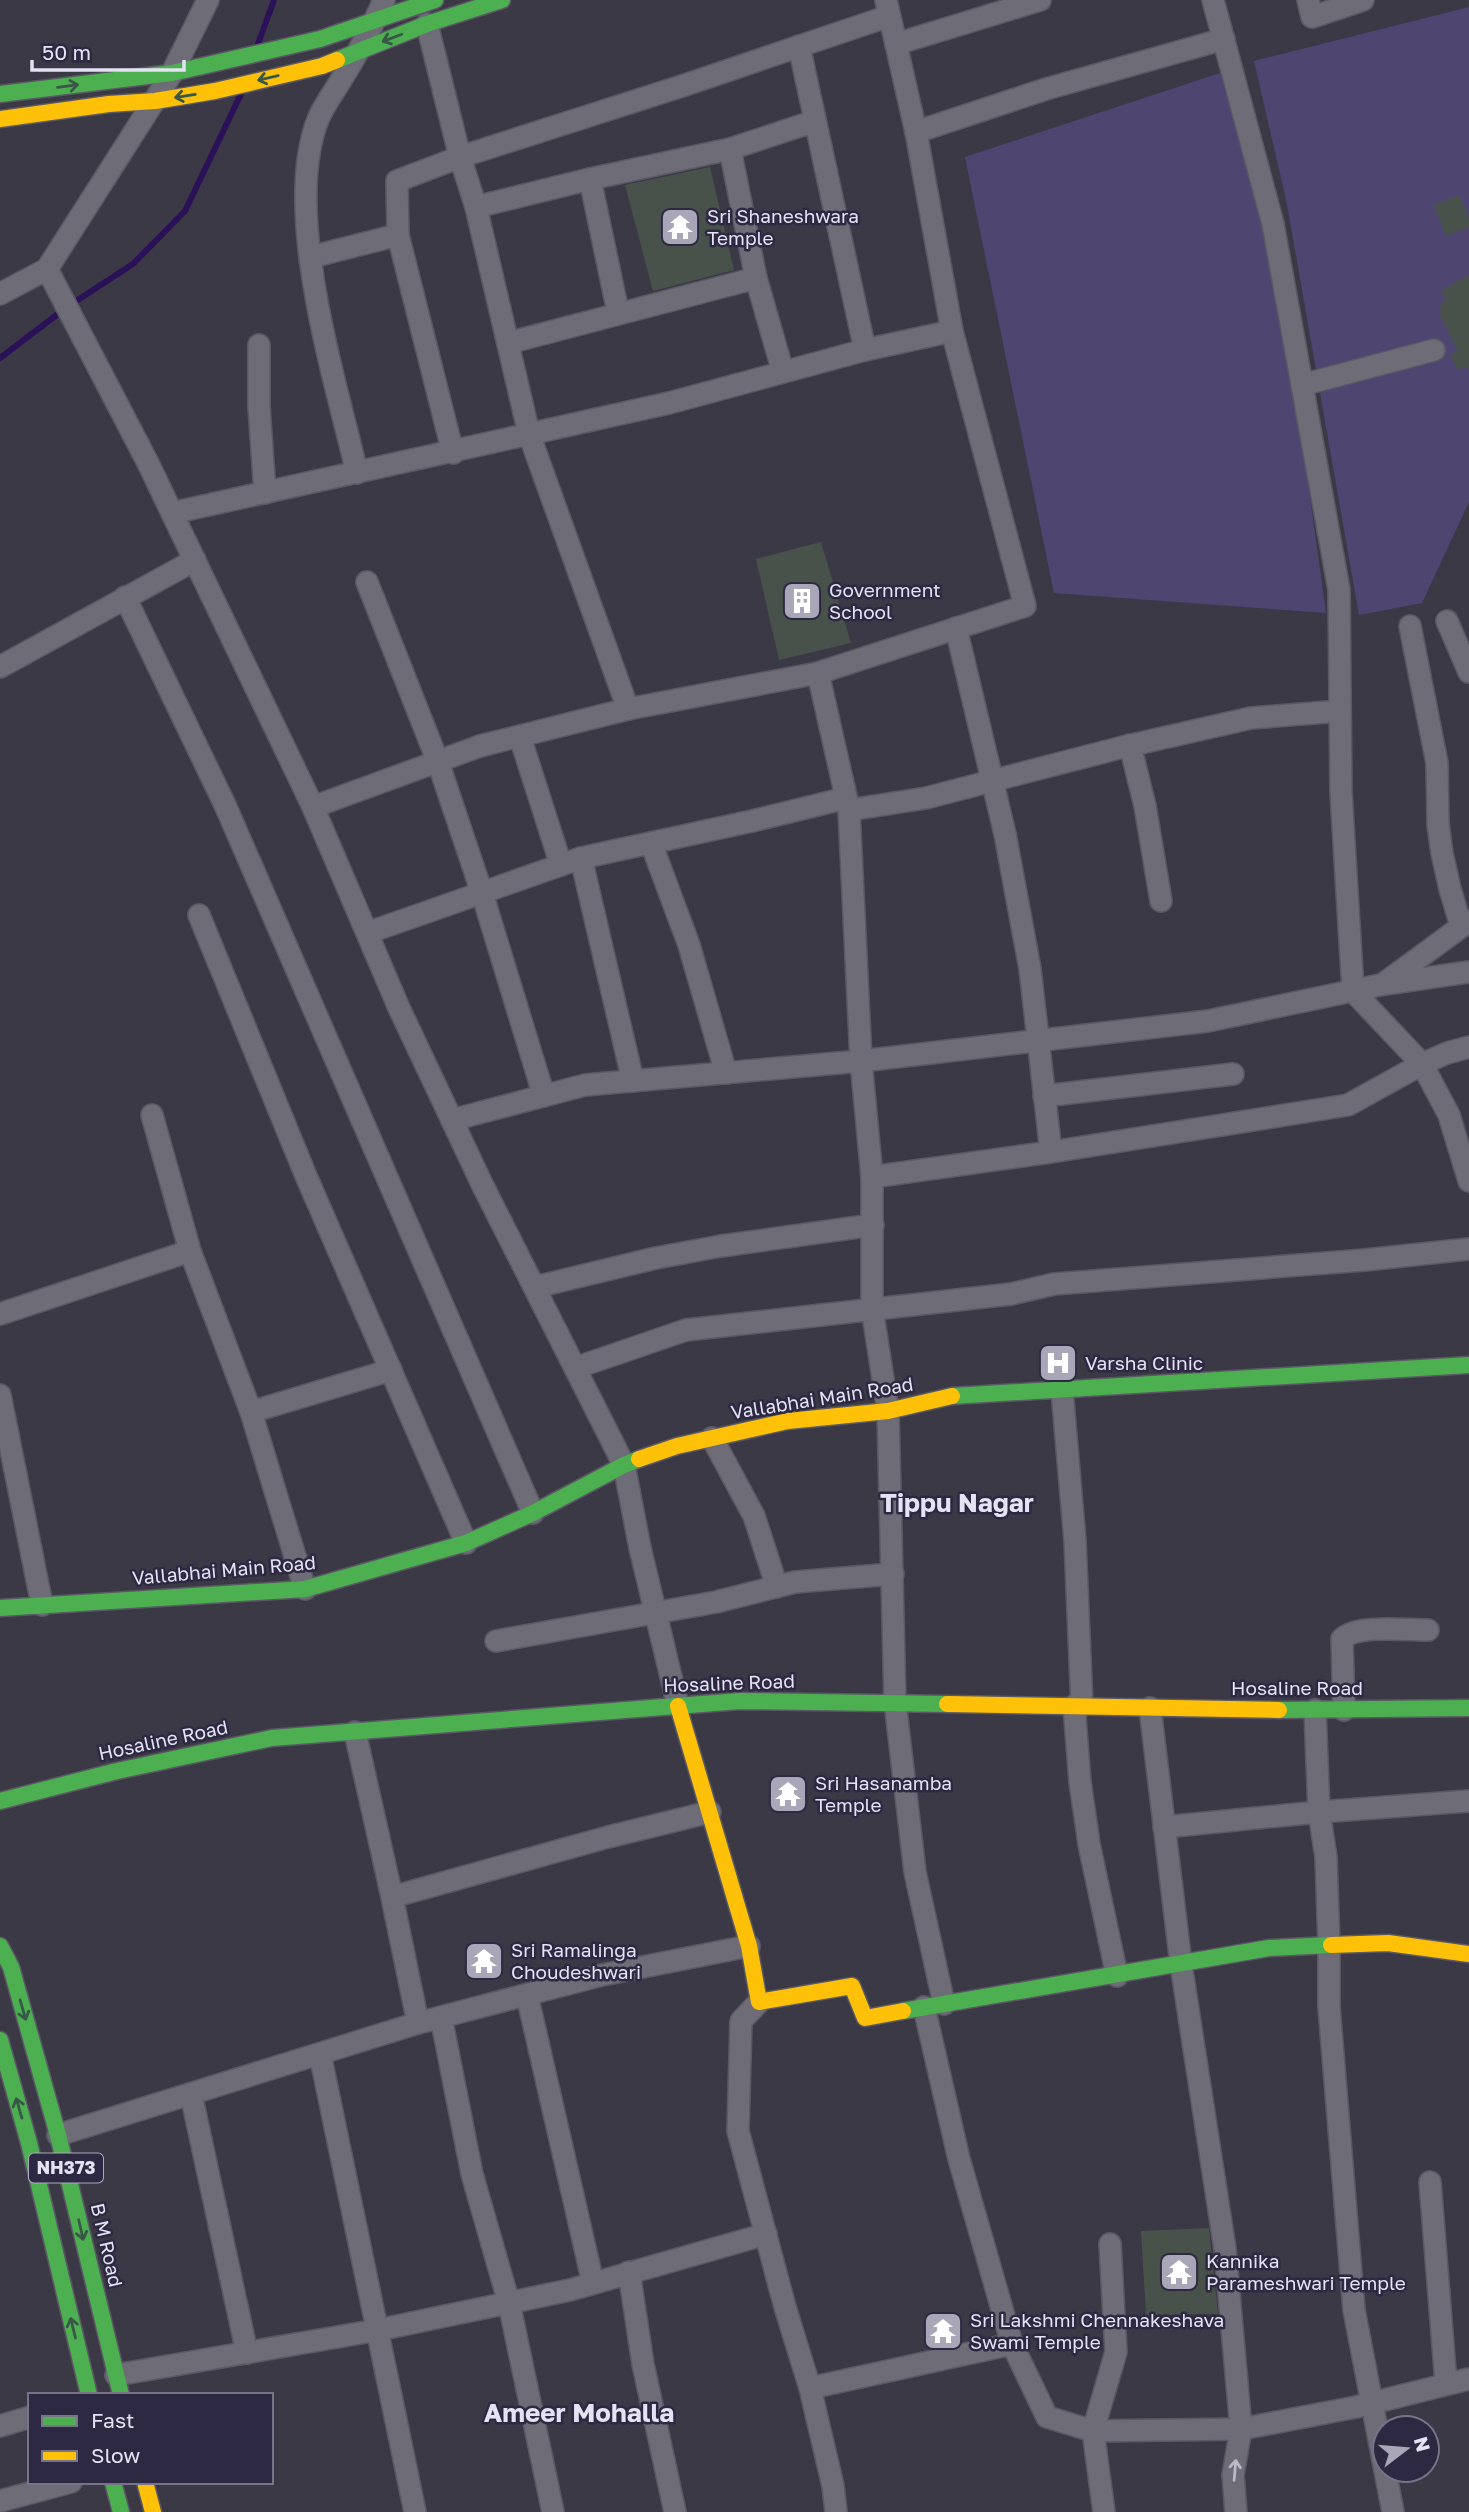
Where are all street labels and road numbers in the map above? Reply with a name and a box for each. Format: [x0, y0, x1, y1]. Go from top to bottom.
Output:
street label: Vallabhai Main Road [729, 1372, 915, 1423]
street label: Vallabhai Main Road [131, 1550, 317, 1589]
street label: Hosaline Road [663, 1669, 795, 1696]
street label: Hosaline Road [1231, 1676, 1363, 1699]
street label: Hosaline Road [96, 1715, 230, 1764]
road number: NH373 [29, 2154, 103, 2182]
street label: B M Road [87, 2201, 128, 2289]

